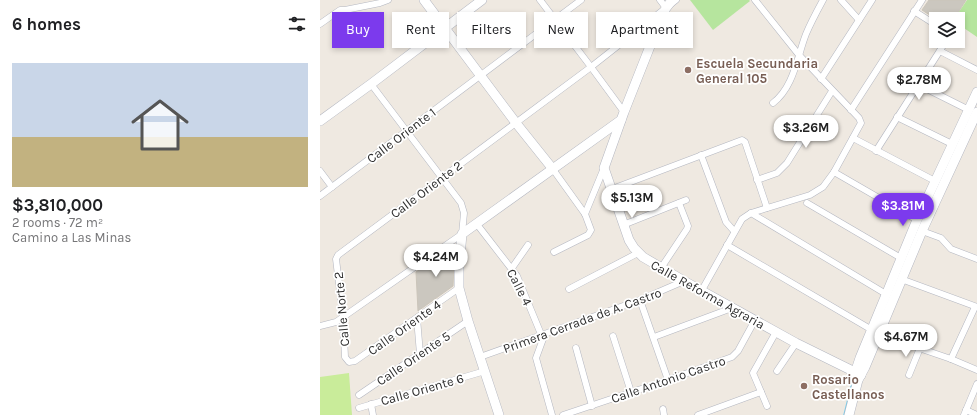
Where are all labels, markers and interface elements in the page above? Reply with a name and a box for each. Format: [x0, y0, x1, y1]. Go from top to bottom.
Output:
chip: Buy [332, 12, 384, 48]
chip: Rent [392, 12, 449, 48]
chip: Filters [457, 12, 526, 48]
chip: New [534, 12, 588, 48]
chip: Apartment [596, 12, 693, 48]
map controls [929, 12, 965, 48]
button: layers [929, 12, 965, 48]
icon: filters [286, 13, 308, 35]
text: 6 homes [12, 14, 81, 34]
place label: Escuela Secundaria General 105 [696, 56, 818, 86]
marker: Escuela Secundaria General 105 [683, 65, 693, 75]
pin: $2.78M [886, 67, 952, 101]
text: $2.78M [896, 72, 942, 87]
icon: home [124, 89, 196, 161]
street label: Calle Oriente 1 [364, 105, 439, 166]
pin: $3.26M [773, 115, 839, 149]
text: $3.26M [783, 120, 829, 135]
street label: Calle Oriente 2 [388, 158, 465, 221]
pin: $5.13M [599, 185, 665, 219]
text: $5.13M [610, 190, 654, 205]
pin: $3.81M [870, 193, 936, 227]
text: $3,810,000 [12, 195, 103, 215]
text: $3.81M [881, 198, 925, 213]
text: 2 rooms · 72 m² [12, 215, 103, 230]
text: Camino a Las Minas [12, 230, 131, 245]
pin: $4.24M [403, 244, 469, 278]
text: $4.24M [413, 249, 459, 264]
street label: Calle Reforma Agraria [648, 257, 767, 332]
street label: Calle 4 [504, 266, 535, 308]
street label: Calle Norte 2 [331, 271, 352, 347]
street label: Primera Cerrada de A. Castro [501, 285, 664, 356]
street label: Calle Oriente 4 [365, 297, 444, 358]
pin: $4.67M [873, 324, 939, 358]
street label: Calle Oriente 5 [374, 328, 453, 389]
text: $4.67M [883, 329, 929, 344]
street label: Calle Antonio Castro [609, 353, 727, 406]
street label: Calle Oriente 6 [379, 370, 465, 409]
place label: Rosario Castellanos [812, 372, 885, 402]
marker: Rosario Castellanos [799, 381, 809, 391]

